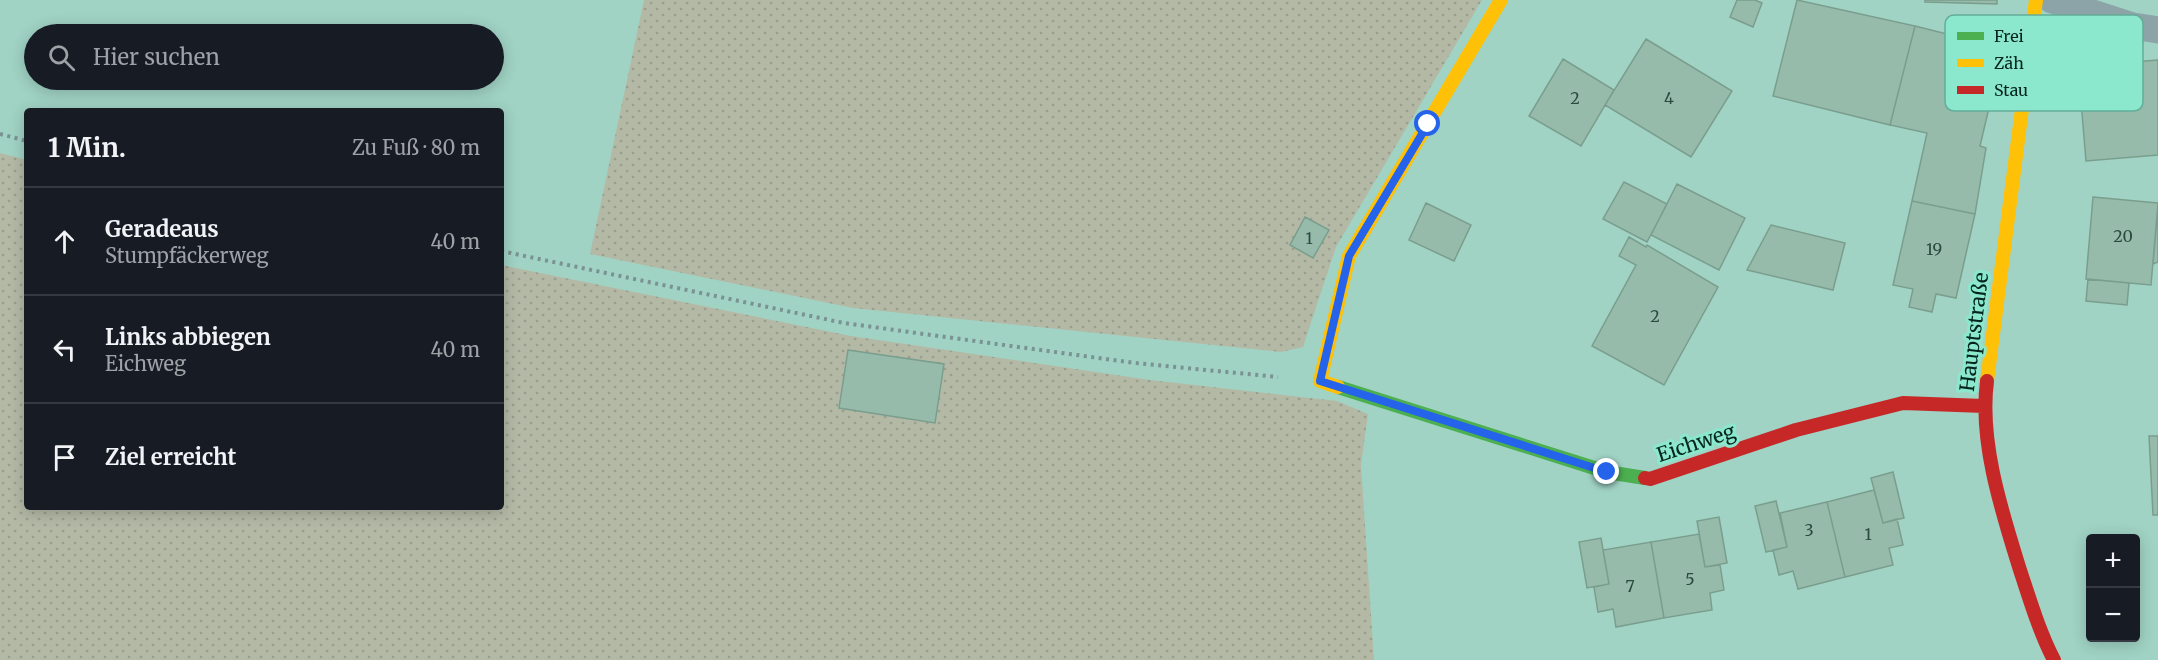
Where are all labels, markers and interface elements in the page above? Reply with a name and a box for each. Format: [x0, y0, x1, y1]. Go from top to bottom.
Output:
legend [1945, 15, 2143, 111]
search box [24, 24, 504, 90]
text: Frei [1994, 26, 2024, 46]
icon: search [45, 41, 78, 74]
text: Hier suchen [93, 43, 220, 71]
text: Zäh [1994, 53, 2024, 73]
text: Stau [1994, 80, 2028, 100]
house number: 2 [1570, 88, 1580, 108]
house number: 4 [1664, 88, 1674, 108]
route start [1414, 110, 1440, 136]
text: 1 Min. [48, 131, 126, 164]
text: Zu Fuß · 80 m [352, 135, 480, 160]
text: Geradeaus [105, 215, 219, 243]
icon: ahead [48, 225, 81, 258]
house number: 20 [2113, 226, 2133, 246]
house number: 1 [1305, 228, 1313, 248]
text: 40 m [430, 229, 480, 254]
house number: 19 [1926, 239, 1942, 259]
text: Stumpfäckerweg [105, 243, 269, 268]
street label: Hauptstraße [1954, 271, 1993, 393]
house number: 2 [1650, 306, 1660, 326]
text: Links abbiegen [105, 323, 271, 351]
icon: left [48, 333, 81, 366]
text: 40 m [430, 337, 480, 362]
text: Eichweg [105, 351, 186, 376]
street label: Eichweg [1653, 418, 1738, 467]
icon: arrive [48, 441, 81, 474]
text: Ziel erreicht [105, 443, 236, 471]
route end [1593, 458, 1619, 484]
house number: 3 [1804, 520, 1814, 540]
house number: 1 [1864, 524, 1872, 544]
map controls [2086, 534, 2140, 642]
button: + [2086, 534, 2140, 588]
house number: 5 [1685, 569, 1695, 589]
house number: 7 [1625, 576, 1635, 596]
button: − [2086, 588, 2140, 642]

